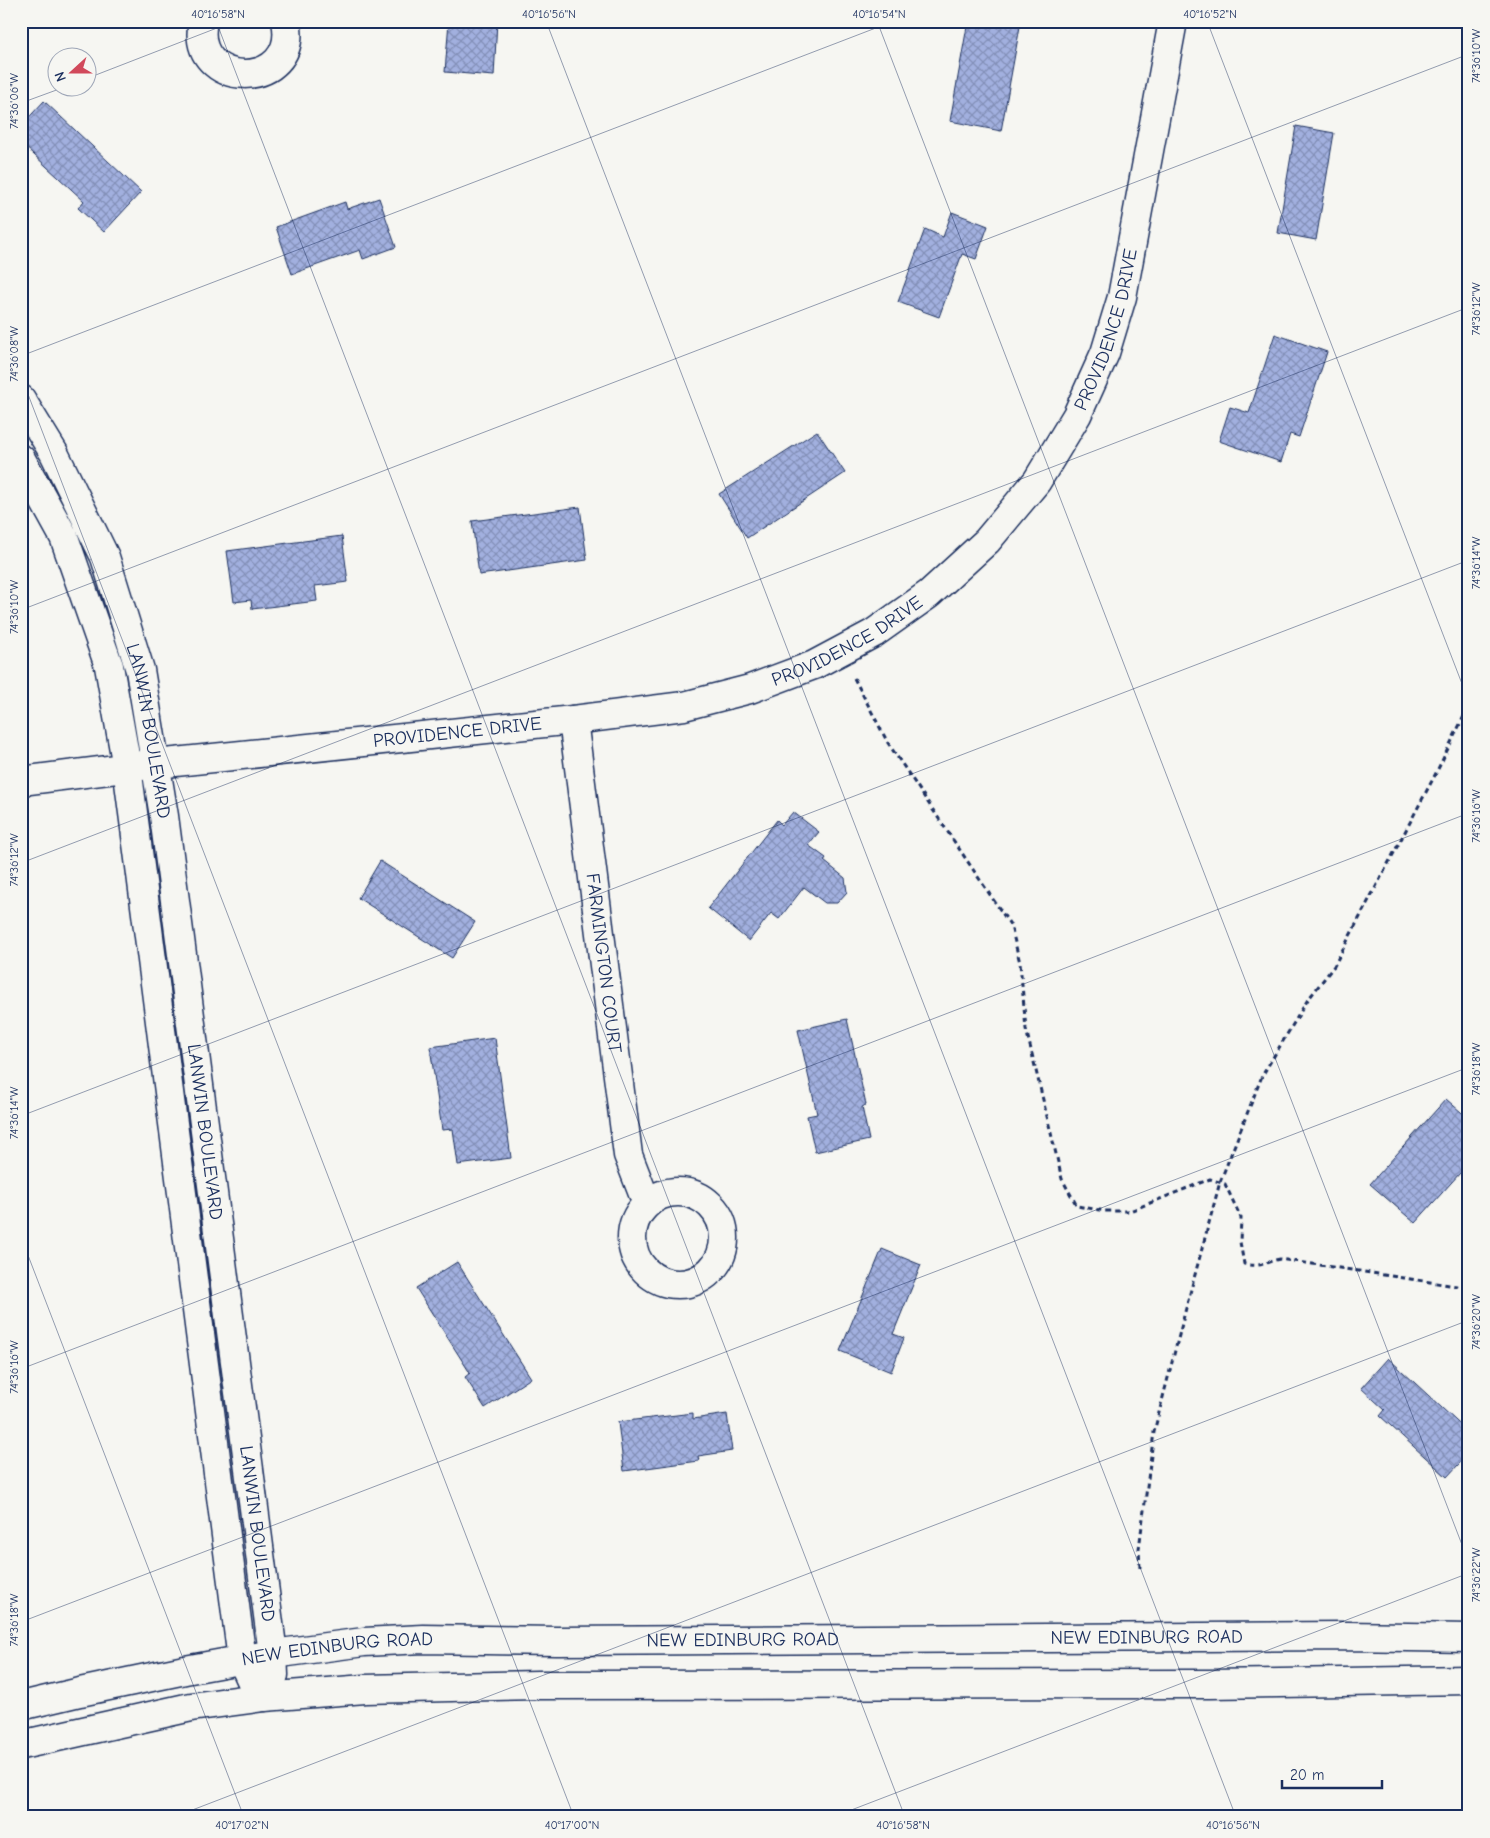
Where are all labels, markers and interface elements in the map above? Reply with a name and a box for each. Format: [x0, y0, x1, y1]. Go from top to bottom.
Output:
text: 40°16'58"N [191, 7, 245, 21]
text: 40°16'56"N [522, 7, 576, 21]
text: 40°16'54"N [852, 7, 906, 21]
text: 40°16'52"N [1183, 7, 1237, 21]
text: 74°36'10"W [1469, 28, 1483, 83]
north arrow [48, 48, 98, 98]
text: N [51, 69, 70, 84]
text: 74°36'06"W [7, 72, 21, 129]
street label: PROVIDENCE DRIVE [1070, 247, 1142, 414]
text: 74°36'12"W [1469, 282, 1483, 336]
text: 74°36'08"W [7, 326, 21, 382]
text: 74°36'14"W [1469, 536, 1483, 589]
text: 74°36'10"W [7, 579, 21, 634]
street label: PROVIDENCE DRIVE [769, 591, 927, 691]
street label: LANWIN BOULEVARD [121, 641, 175, 820]
street label: PROVIDENCE DRIVE [372, 712, 543, 752]
text: 74°36'16"W [1469, 789, 1483, 843]
text: 74°36'12"W [7, 833, 21, 887]
street label: FARMINGTON COURT [581, 872, 626, 1054]
text: 74°36'18"W [1469, 1042, 1483, 1096]
street label: LANWIN BOULEVARD [183, 1043, 227, 1221]
text: 74°36'14"W [7, 1086, 21, 1139]
text: 74°36'20"W [1469, 1294, 1483, 1350]
text: 74°36'16"W [7, 1340, 21, 1394]
street label: LANWIN BOULEVARD [235, 1444, 280, 1623]
text: 74°36'22"W [1469, 1547, 1483, 1602]
text: 74°36'18"W [7, 1593, 21, 1647]
street label: NEW EDINBURG ROAD [1050, 1626, 1243, 1649]
street label: NEW EDINBURG ROAD [240, 1628, 433, 1670]
street label: NEW EDINBURG ROAD [646, 1628, 839, 1651]
scale bar [1282, 1758, 1382, 1790]
text: 20 m [1290, 1766, 1324, 1784]
text: 40°17'02"N [215, 1818, 269, 1832]
text: 40°17'00"N [545, 1818, 599, 1832]
text: 40°16'58"N [876, 1818, 930, 1832]
text: 40°16'56"N [1206, 1818, 1260, 1832]

